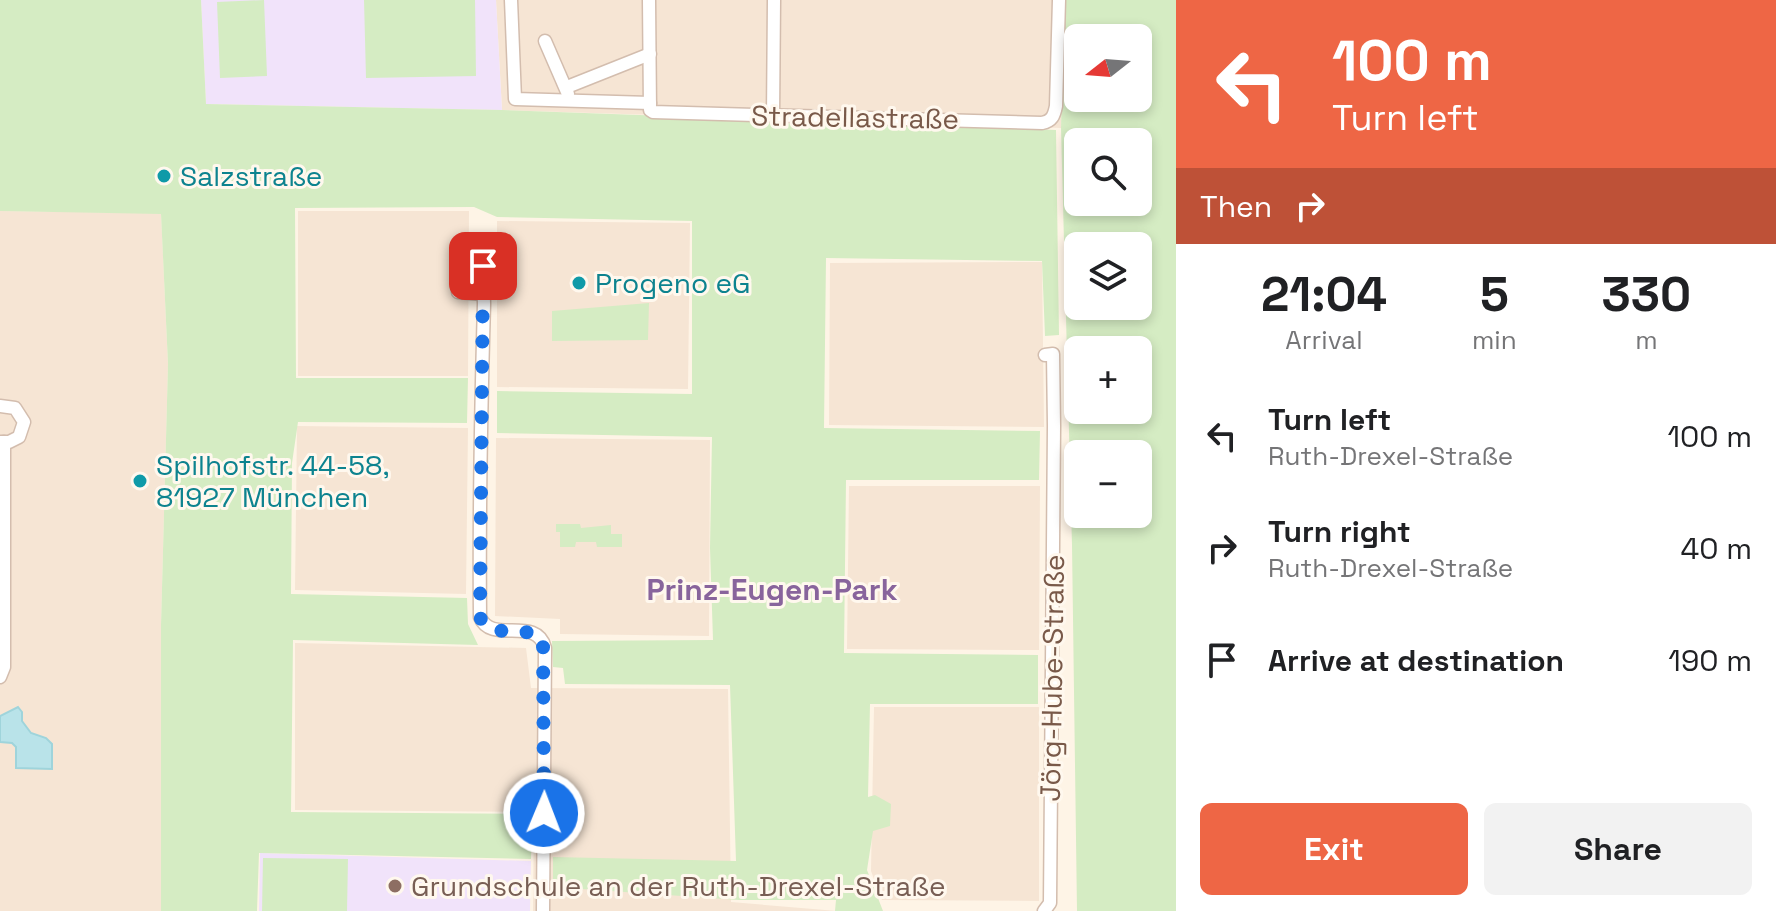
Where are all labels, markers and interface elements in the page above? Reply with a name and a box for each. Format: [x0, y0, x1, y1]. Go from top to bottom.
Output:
north arrow [1064, 24, 1152, 112]
map controls [1064, 24, 1152, 528]
text: 100 m [1332, 25, 1492, 96]
icon: left [1200, 32, 1304, 136]
text: Turn left [1332, 95, 1479, 141]
street label: Stradellastraße [751, 97, 959, 137]
button: search [1064, 128, 1152, 216]
place label: Salzstraße [180, 158, 322, 194]
marker: Salzstraße [155, 167, 173, 185]
icon: right [1288, 184, 1332, 228]
text: Then [1200, 187, 1272, 226]
pin [449, 232, 517, 300]
button: layers [1064, 232, 1152, 320]
icon: arrive [461, 244, 505, 288]
text: 21:04 [1261, 264, 1387, 325]
text: 5 [1480, 264, 1509, 325]
text: 330 [1602, 264, 1691, 325]
place label: Progeno eG [595, 265, 750, 301]
marker: Progeno eG [570, 274, 588, 292]
text: Arrival [1285, 323, 1363, 357]
text: min [1472, 323, 1517, 357]
text: m [1635, 323, 1658, 357]
button: + [1064, 336, 1152, 424]
text: Turn left [1268, 400, 1391, 439]
icon: left [1200, 414, 1244, 458]
text: 100 m [1667, 417, 1752, 456]
text: Ruth-Drexel-Straße [1268, 439, 1513, 473]
button: − [1064, 440, 1152, 528]
place label: Spilhofstr. 44-58, 81927 München [156, 447, 389, 515]
marker: Spilhofstr. 44-58, 81927 München [131, 472, 149, 490]
text: Turn right [1268, 512, 1411, 551]
icon: right [1200, 526, 1244, 570]
text: 40 m [1681, 529, 1752, 568]
text: Ruth-Drexel-Straße [1268, 551, 1513, 585]
street label: Jörg-Hube-Straße [1032, 554, 1072, 802]
district label: Prinz-Eugen-Park [646, 570, 898, 609]
icon: arrive [1200, 638, 1244, 682]
text: Arrive at destination [1268, 641, 1564, 680]
text: 190 m [1668, 641, 1752, 680]
position arrow [502, 771, 586, 855]
button: Exit [1200, 803, 1468, 895]
button: Share [1484, 803, 1752, 895]
place label: Grundschule an der Ruth-Drexel-Straße [411, 868, 946, 904]
marker: Grundschule an der Ruth-Drexel-Straße [386, 877, 404, 895]

